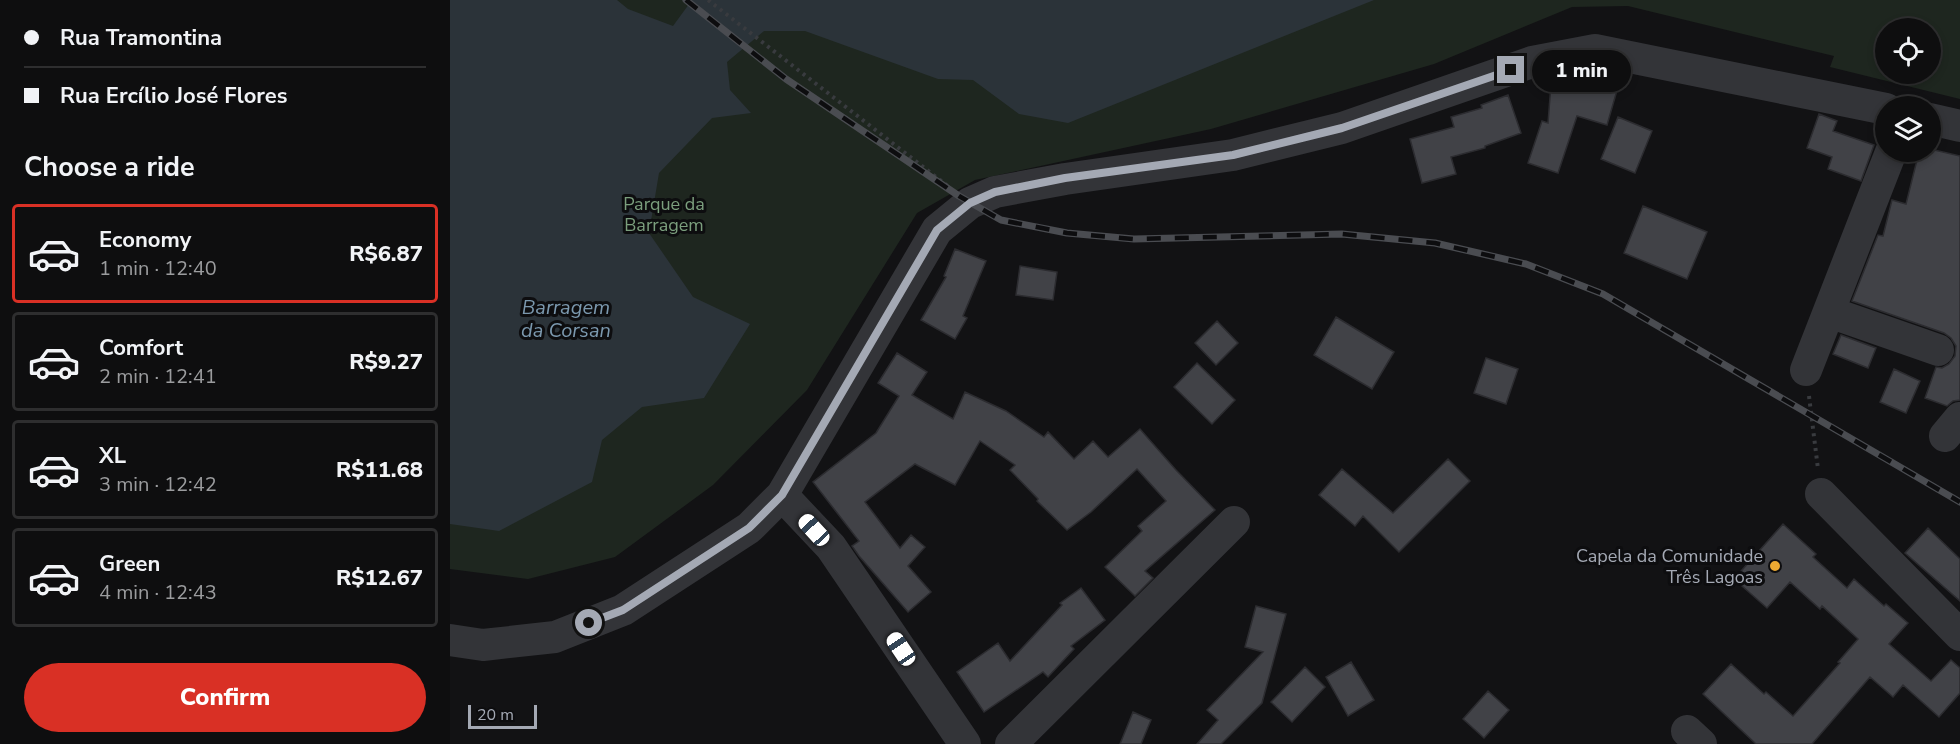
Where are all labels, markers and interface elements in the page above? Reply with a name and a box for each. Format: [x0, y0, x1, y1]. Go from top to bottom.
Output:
map controls [1875, 18, 1941, 162]
button: locate [1875, 18, 1941, 84]
text: Rua Tramontina [60, 23, 222, 53]
callout: 1 min [1532, 49, 1631, 91]
route end [1497, 56, 1524, 83]
text: 1 min [1555, 57, 1608, 84]
text: Rua Ercílio José Flores [60, 81, 287, 111]
button: layers [1875, 96, 1941, 162]
text: Choose a ride [24, 149, 195, 186]
park label: Parque da Barragem [623, 192, 705, 237]
text: Economy [99, 225, 191, 255]
icon: car [27, 227, 81, 281]
text: R$6.87 [349, 239, 423, 269]
text: 1 min · 12:40 [99, 255, 217, 282]
water label: Barragem da Corsan [521, 294, 611, 344]
text: Comfort [99, 333, 183, 363]
icon: car [27, 335, 81, 389]
text: R$9.27 [349, 347, 423, 377]
text: 2 min · 12:41 [99, 363, 217, 390]
text: XL [99, 441, 126, 471]
icon: car [27, 443, 81, 497]
text: R$11.68 [336, 455, 423, 485]
text: 3 min · 12:42 [99, 471, 217, 498]
car [795, 511, 833, 549]
place label: Capela da Comunidade Três Lagoas [1576, 544, 1763, 589]
text: Green [99, 549, 160, 579]
icon: car [27, 551, 81, 605]
marker: Capela da Comunidade Três Lagoas [1768, 559, 1782, 573]
text: R$12.67 [336, 563, 423, 593]
text: 4 min · 12:43 [99, 579, 217, 606]
route start [575, 609, 602, 636]
car [883, 629, 919, 669]
button: Confirm [24, 663, 426, 732]
scale bar [468, 702, 537, 730]
text: 20 m [477, 704, 514, 726]

